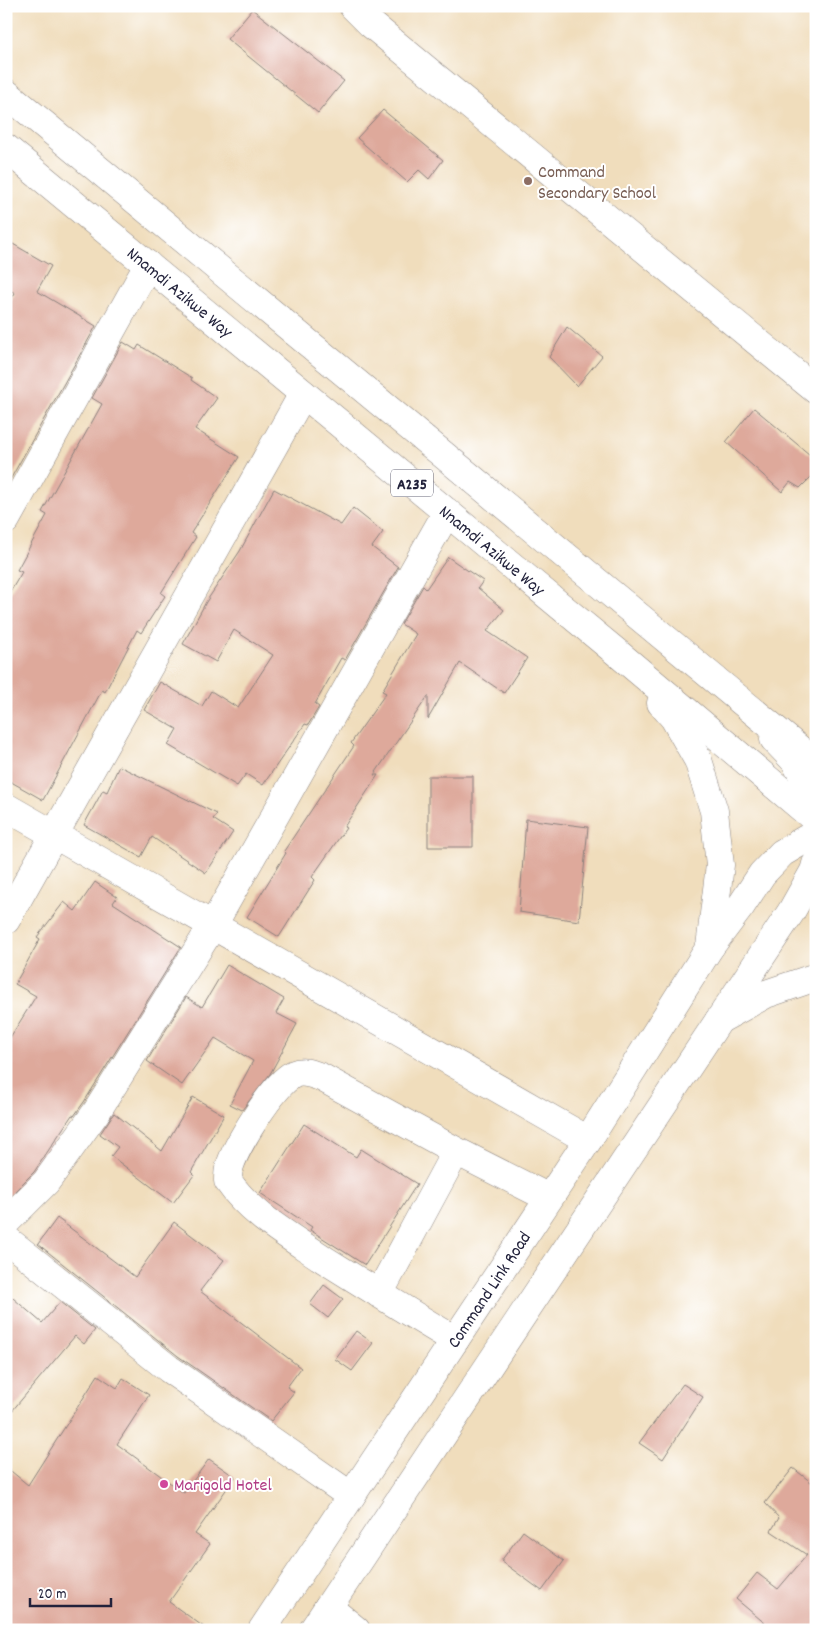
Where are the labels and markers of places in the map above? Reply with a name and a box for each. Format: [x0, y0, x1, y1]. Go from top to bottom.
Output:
place label: Command Secondary School [538, 161, 657, 207]
marker: Command Secondary School [522, 175, 534, 187]
place label: Marigold Hotel [174, 1474, 272, 1499]
marker: Marigold Hotel [158, 1478, 170, 1490]

